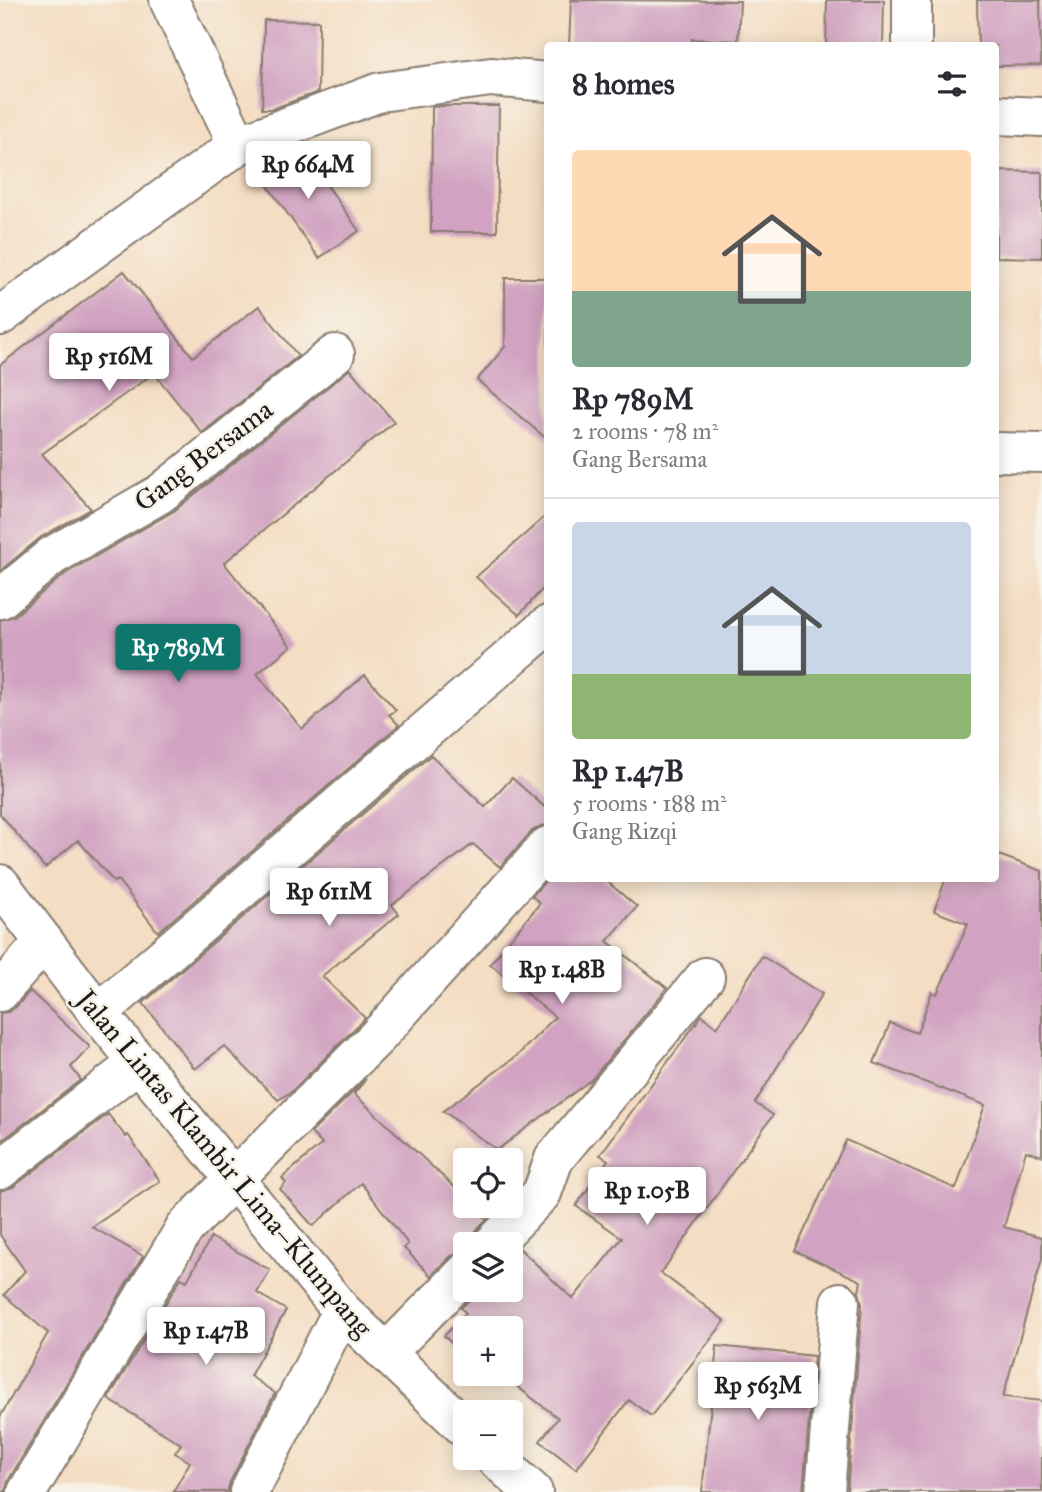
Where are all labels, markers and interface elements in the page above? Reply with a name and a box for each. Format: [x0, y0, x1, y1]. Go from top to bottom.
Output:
icon: filters [933, 65, 971, 103]
text: 8 homes [572, 66, 675, 102]
pin: Rp 664M [243, 142, 373, 201]
text: Rp 664M [262, 150, 354, 178]
icon: home [709, 196, 835, 322]
pin: Rp 516M [44, 334, 174, 393]
text: Rp 516M [65, 342, 153, 370]
text: Rp 789M [572, 381, 694, 417]
street label: Gang Bersama [127, 392, 280, 519]
text: 2 rooms · 78 m² [572, 417, 718, 445]
text: Gang Bersama [572, 445, 707, 473]
icon: home [709, 568, 835, 694]
pin: Rp 789M [113, 624, 243, 684]
text: Rp 789M [131, 633, 225, 661]
text: Rp 1.47B [572, 753, 684, 789]
text: 5 rooms · 188 m² [572, 789, 727, 817]
text: Gang Rizqi [572, 817, 677, 845]
pin: Rp 611M [264, 869, 394, 928]
text: Rp 611M [286, 877, 372, 905]
pin: Rp 1.48B [490, 946, 634, 1006]
text: Rp 1.48B [519, 955, 605, 983]
street label: Jalan Lintas Klambir Lima–Klumpang [67, 980, 381, 1345]
map controls [453, 1148, 523, 1470]
button: locate [453, 1148, 523, 1218]
pin: Rp 1.05B [575, 1168, 719, 1227]
text: Rp 1.05B [604, 1176, 690, 1204]
button: layers [453, 1232, 523, 1302]
pin: Rp 1.47B [134, 1308, 278, 1367]
text: Rp 1.47B [163, 1316, 249, 1344]
button: + [453, 1316, 523, 1386]
pin: Rp 563M [693, 1362, 823, 1422]
text: Rp 563M [714, 1371, 802, 1399]
button: − [453, 1400, 523, 1470]

